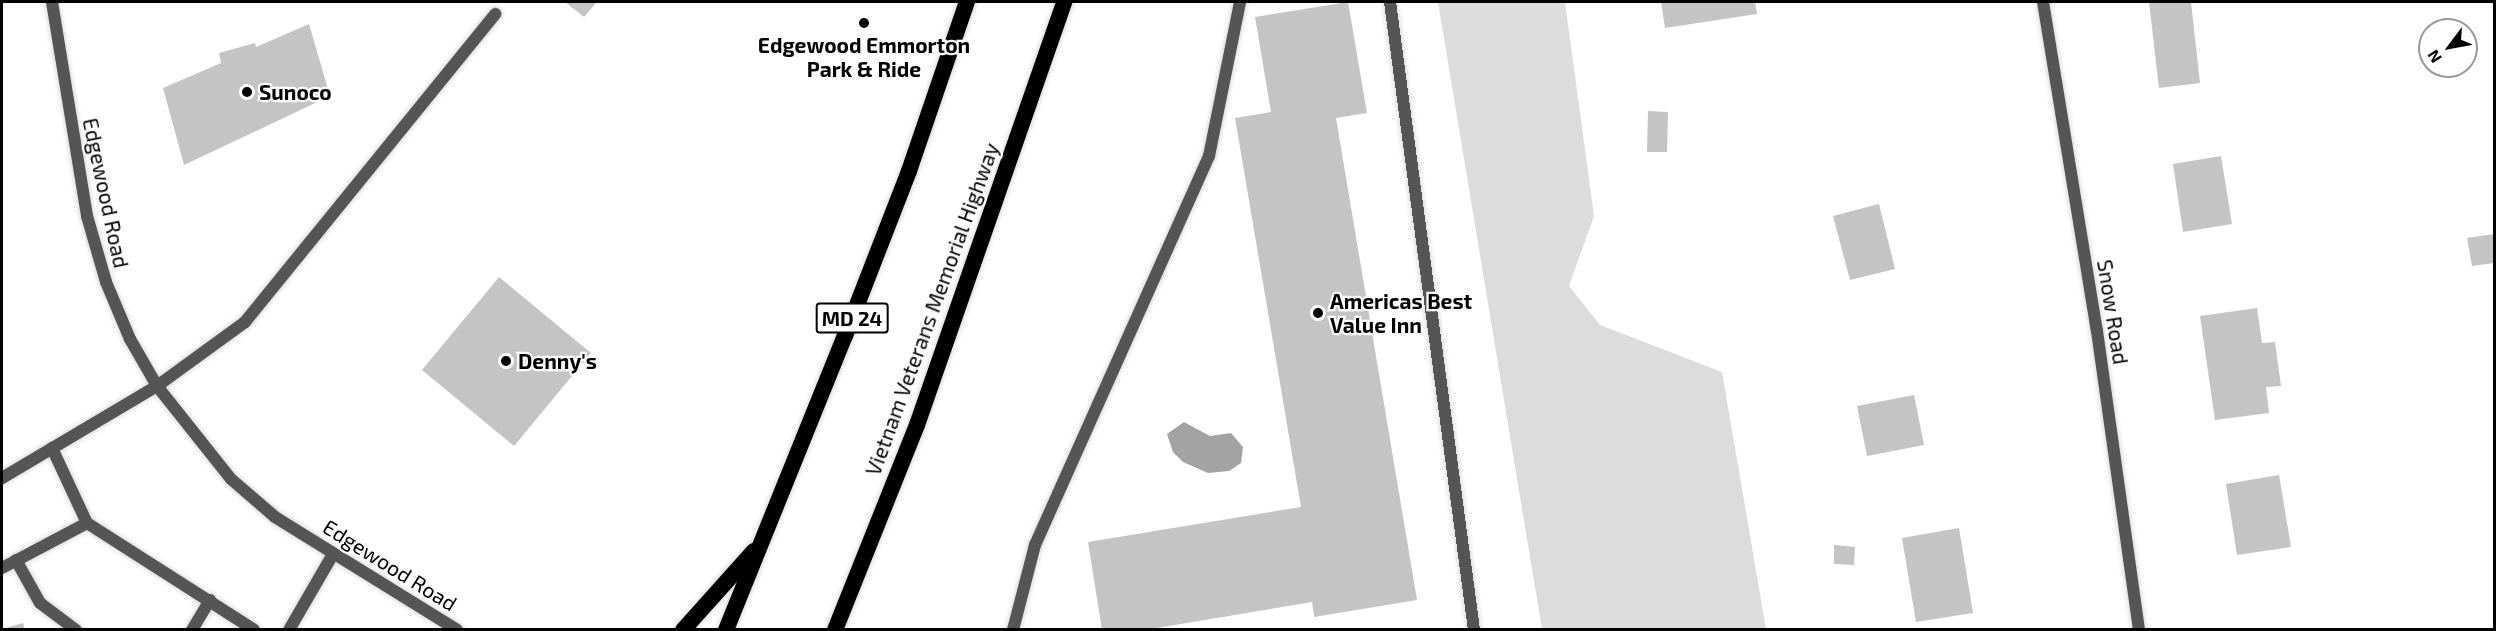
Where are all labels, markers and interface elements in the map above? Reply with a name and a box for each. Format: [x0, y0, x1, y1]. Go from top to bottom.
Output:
marker: Edgewood Emmorton Park & Ride [857, 16, 871, 30]
north arrow [2418, 18, 2478, 78]
place label: Edgewood Emmorton Park & Ride [758, 32, 970, 82]
text: N [2423, 47, 2445, 67]
place label: Sunoco [259, 79, 332, 105]
marker: Sunoco [240, 85, 254, 99]
street label: Edgewood Road [78, 116, 134, 270]
street label: Vietnam Veterans Memorial Highway [860, 139, 1004, 479]
street label: Snow Road [2092, 258, 2134, 366]
place label: Americas Best Value Inn [1330, 288, 1472, 338]
road number: MD 24 [814, 301, 890, 335]
marker: Americas Best Value Inn [1311, 306, 1325, 320]
place label: Denny's [518, 348, 597, 374]
marker: Denny's [499, 354, 513, 368]
street label: Edgewood Road [318, 514, 462, 616]

